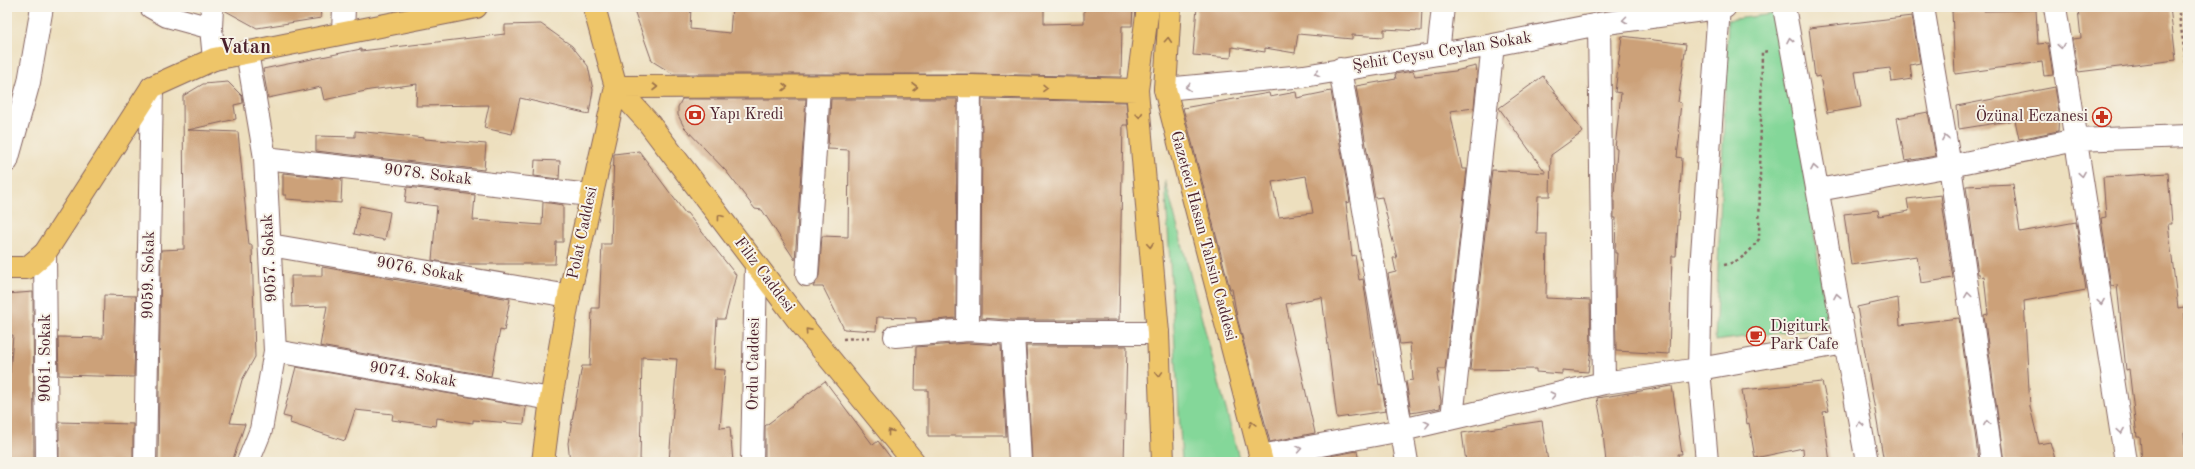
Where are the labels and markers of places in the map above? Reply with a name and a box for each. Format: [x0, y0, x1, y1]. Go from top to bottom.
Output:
bank icon: Yapı Kredi [684, 104, 706, 126]
place label: Özünal Eczanesi [1976, 105, 2088, 125]
pharmacy icon: Özünal Eczanesi [2091, 106, 2113, 128]
place label: Yapı Kredi [709, 107, 783, 123]
place label: Digiturk Park Cafe [1770, 319, 1839, 353]
cafe icon: Digiturk Park Cafe [1745, 325, 1767, 347]

